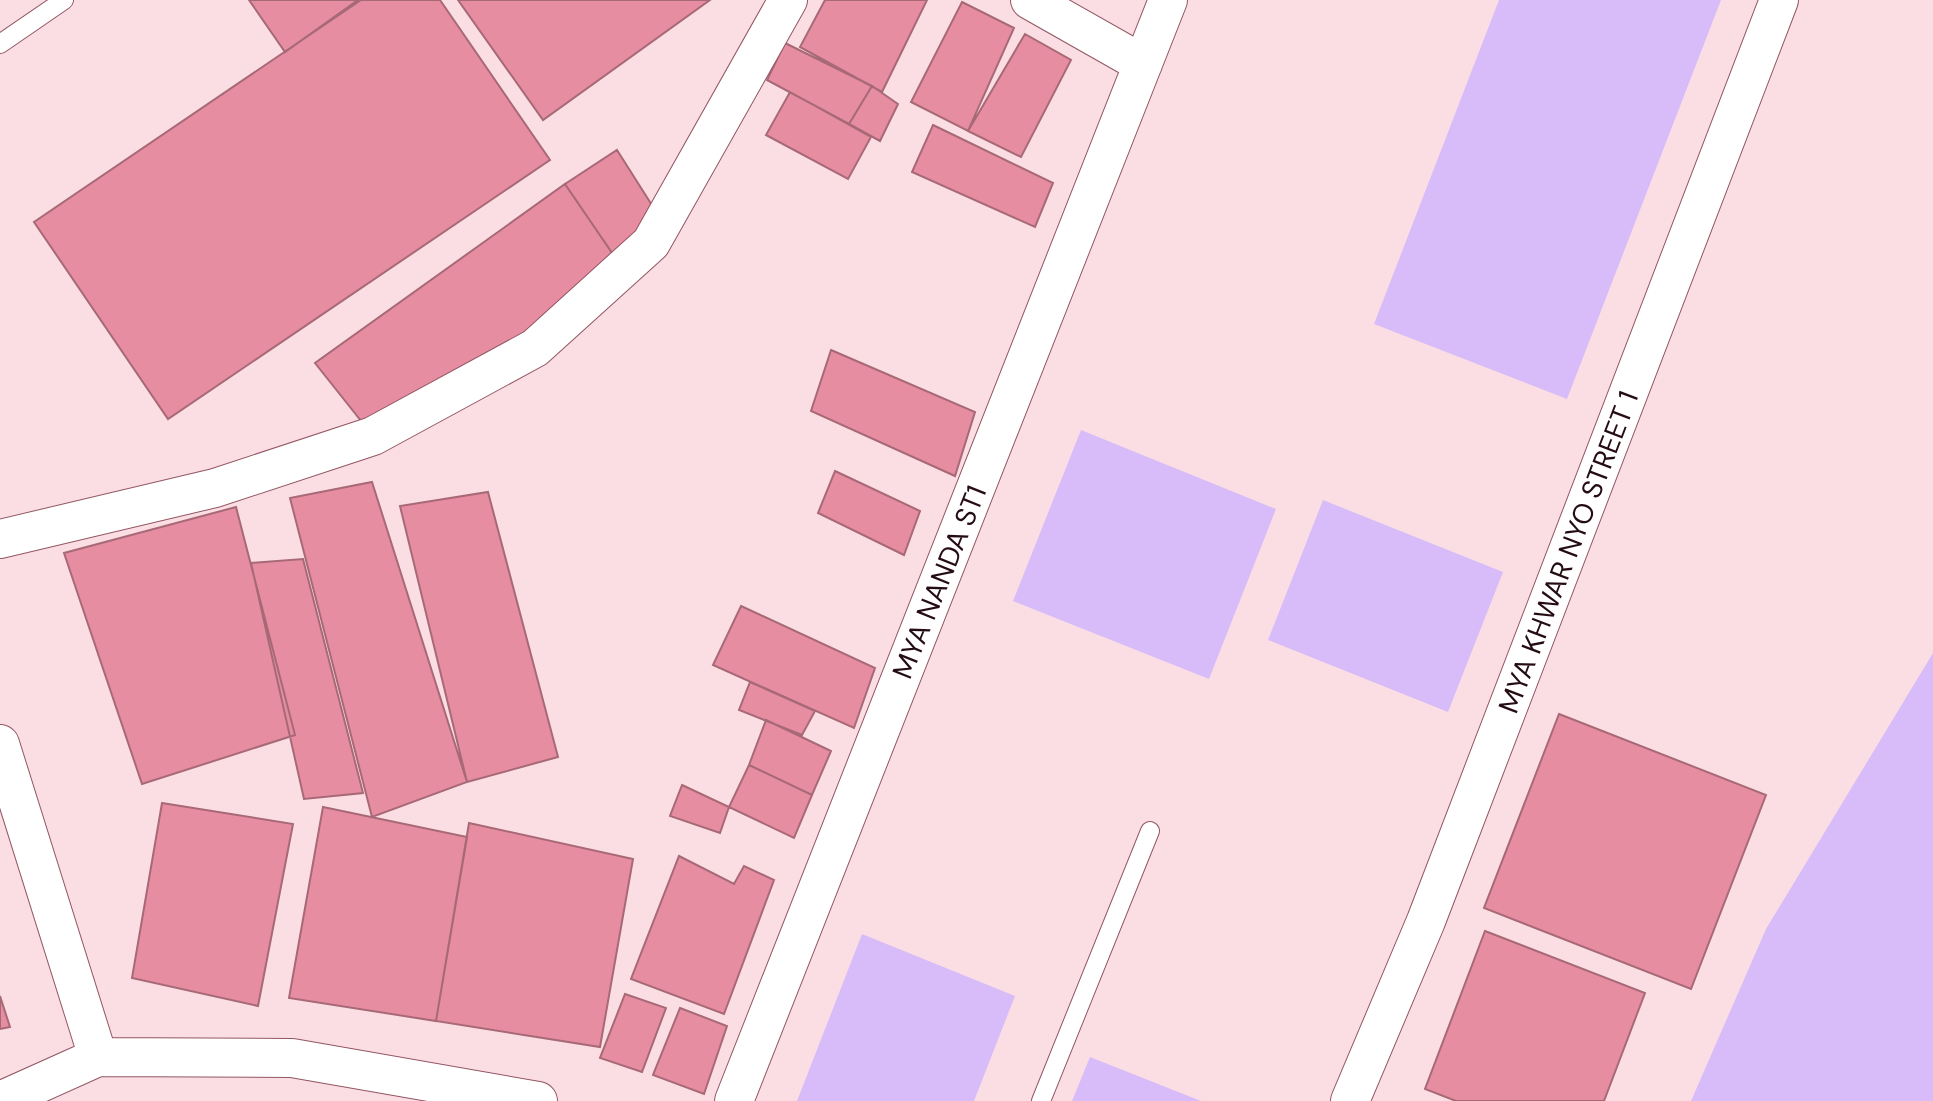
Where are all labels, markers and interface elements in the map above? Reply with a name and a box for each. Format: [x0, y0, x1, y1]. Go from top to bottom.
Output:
street label: MYA KHWAR NYO STREET 1 [1490, 386, 1647, 718]
street label: MYA NANDA ST1 [884, 480, 995, 684]

